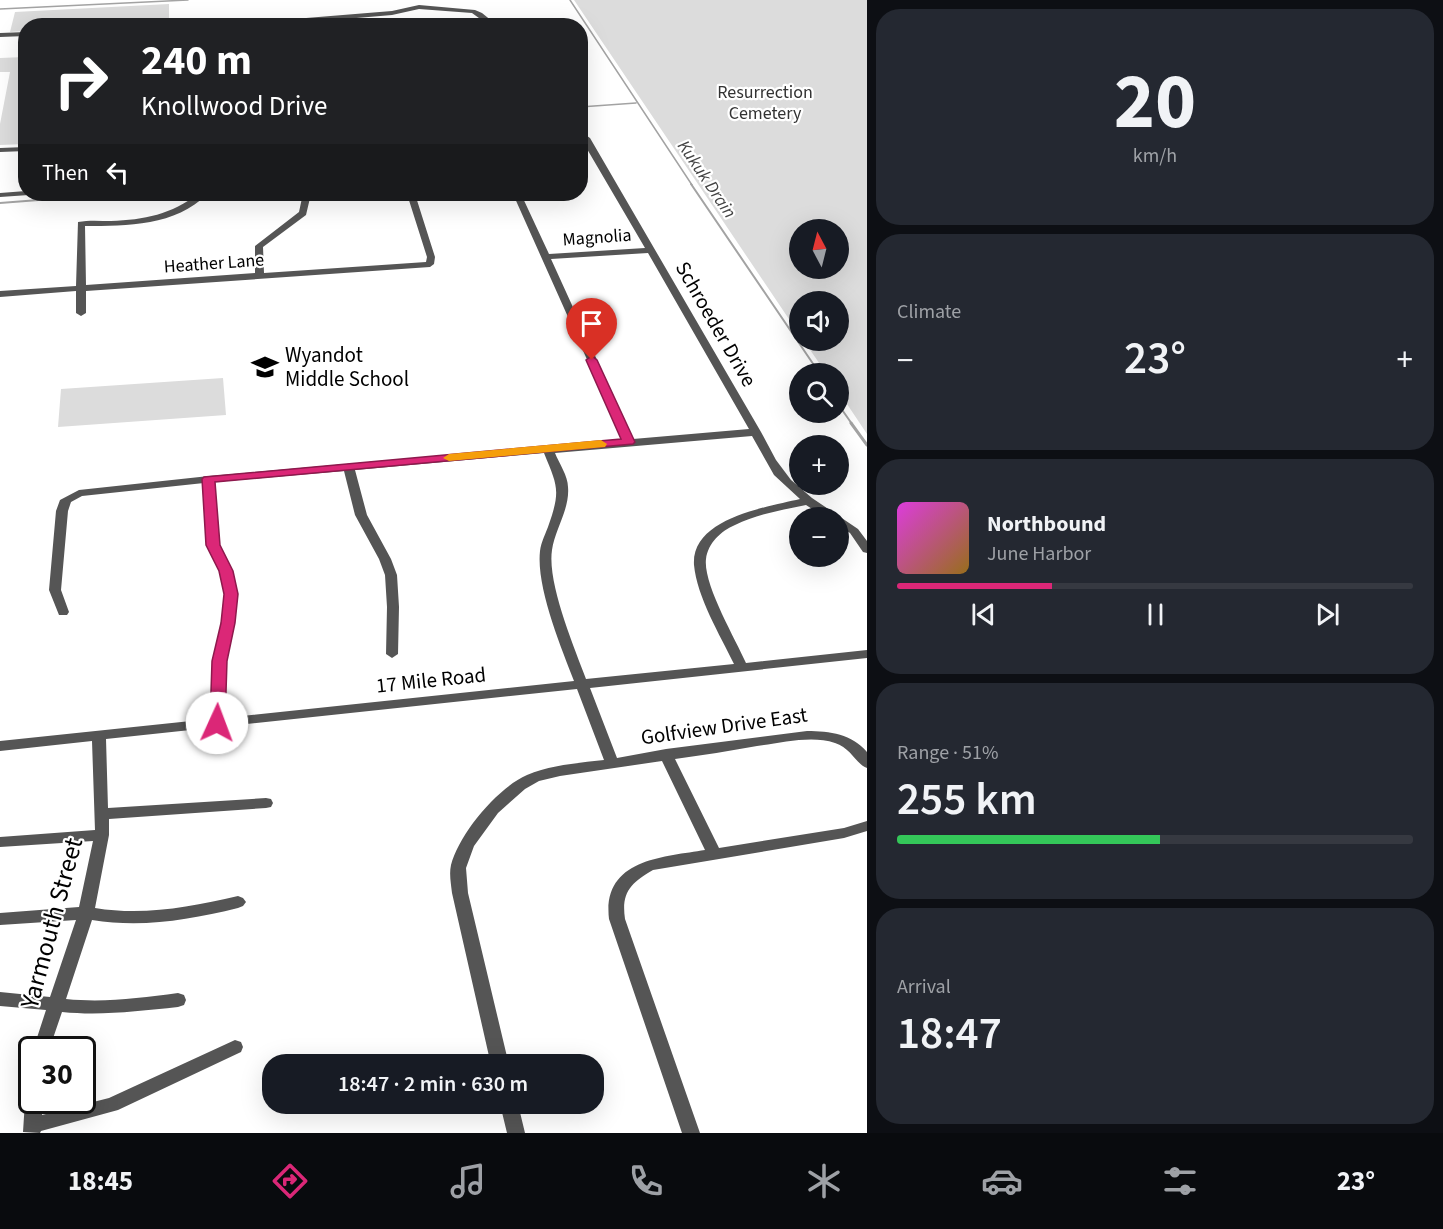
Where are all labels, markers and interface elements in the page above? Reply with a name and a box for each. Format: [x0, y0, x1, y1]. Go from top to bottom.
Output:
text: 240 m [141, 31, 252, 91]
icon: right [42, 42, 120, 120]
text: 20 [1114, 47, 1196, 158]
park label: Resurrection Cemetery [717, 80, 813, 126]
text: Knollwood Drive [141, 87, 327, 126]
water label: Kukuk Drain [671, 135, 742, 223]
text: km/h [1133, 142, 1177, 170]
icon: left [101, 156, 134, 189]
text: Then [42, 157, 89, 189]
north arrow [789, 219, 849, 279]
map controls [789, 219, 849, 567]
street label: Magnolia [562, 223, 632, 252]
street label: Heather Lane [163, 248, 265, 279]
street label: Schroeder Drive [668, 256, 764, 392]
button: sound [789, 291, 849, 351]
pin [566, 298, 617, 360]
text: Climate [897, 298, 961, 326]
icon: arrive [575, 307, 608, 340]
text: 23° [1124, 327, 1186, 391]
text: − [897, 337, 913, 384]
text: + [1397, 337, 1413, 384]
place label: Wyandot Middle School [285, 340, 409, 394]
school or university icon: Wyandot Middle School [250, 352, 280, 382]
button: search [789, 363, 849, 423]
button: + [789, 435, 849, 495]
button: − [789, 507, 849, 567]
text: Northbound [987, 508, 1106, 540]
text: June Harbor [987, 540, 1091, 568]
icon: previous [967, 598, 1000, 631]
icon: pause [1139, 598, 1172, 631]
icon: next [1311, 598, 1344, 631]
street label: 17 Mile Road [374, 659, 488, 701]
position arrow [185, 691, 249, 755]
street label: Golfview Drive East [639, 699, 809, 753]
text: Range · 51% [897, 739, 998, 767]
text: 255 km [897, 768, 1037, 832]
street label: Yarmouth Street [11, 833, 92, 1014]
text: Arrival [897, 973, 951, 1001]
text: 18:47 [897, 1002, 1002, 1066]
speed limit sign: 30 [18, 1036, 96, 1114]
text: 18:47 · 2 min · 630 m [338, 1068, 528, 1100]
icon: directions [269, 1160, 311, 1202]
icon: music [447, 1160, 489, 1202]
icon: phone [625, 1160, 667, 1202]
icon: climate [803, 1160, 845, 1202]
icon: car [981, 1160, 1023, 1202]
icon: filters [1159, 1160, 1201, 1202]
text: 18:45 [68, 1162, 133, 1201]
text: 23° [1337, 1162, 1375, 1201]

